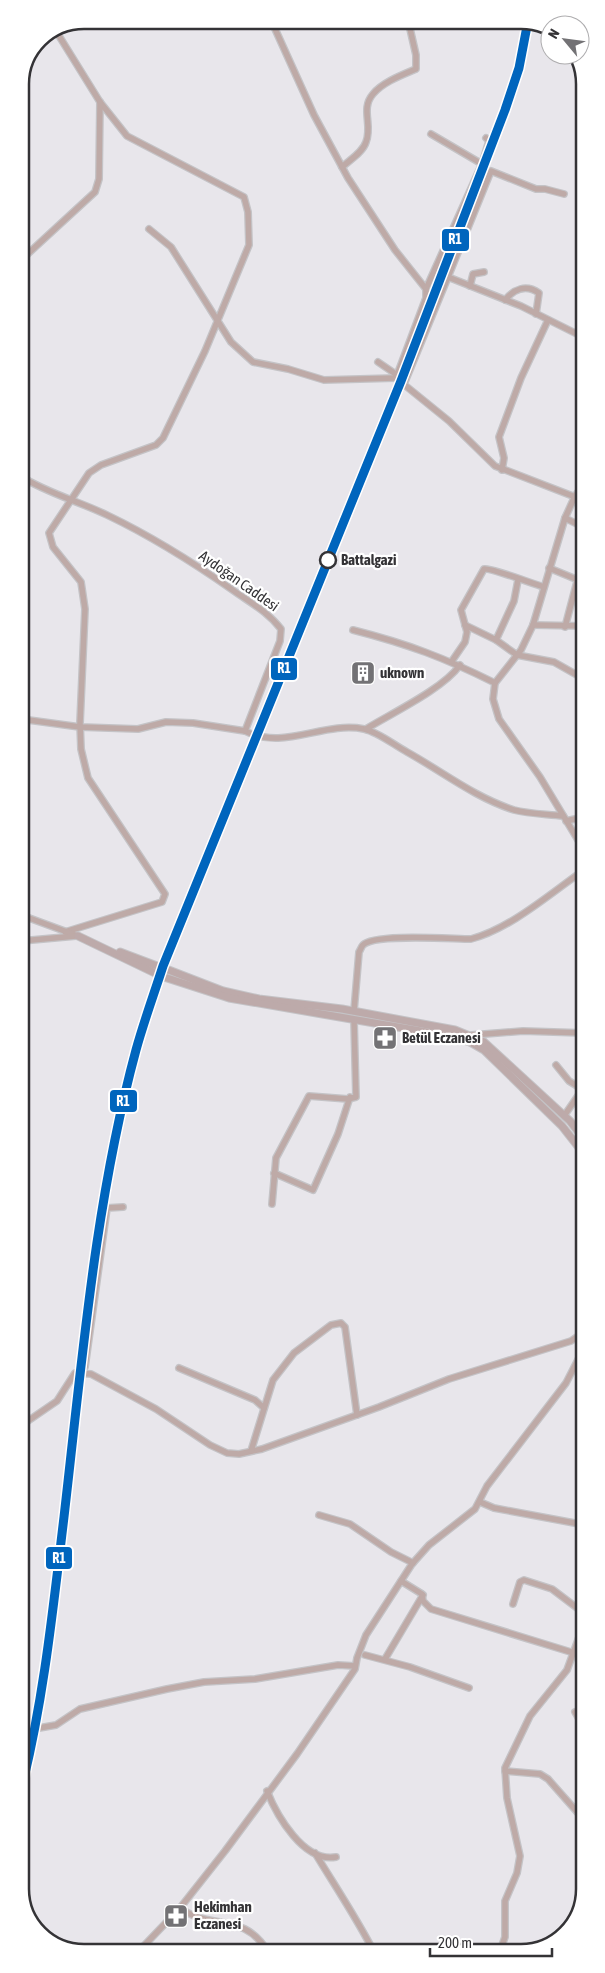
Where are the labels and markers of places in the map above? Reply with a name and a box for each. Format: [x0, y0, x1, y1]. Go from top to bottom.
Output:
marker: Battalgazi [319, 551, 337, 569]
place label: Battalgazi [341, 551, 396, 568]
building icon: uknown [350, 660, 376, 686]
place label: uknown [380, 664, 424, 681]
pharmacy icon: Betül Eczanesi [372, 1025, 398, 1051]
place label: Betül Eczanesi [402, 1029, 481, 1046]
place label: Hekimhan Eczanesi [194, 1898, 252, 1932]
pharmacy icon: Hekimhan Eczanesi [163, 1903, 189, 1929]

